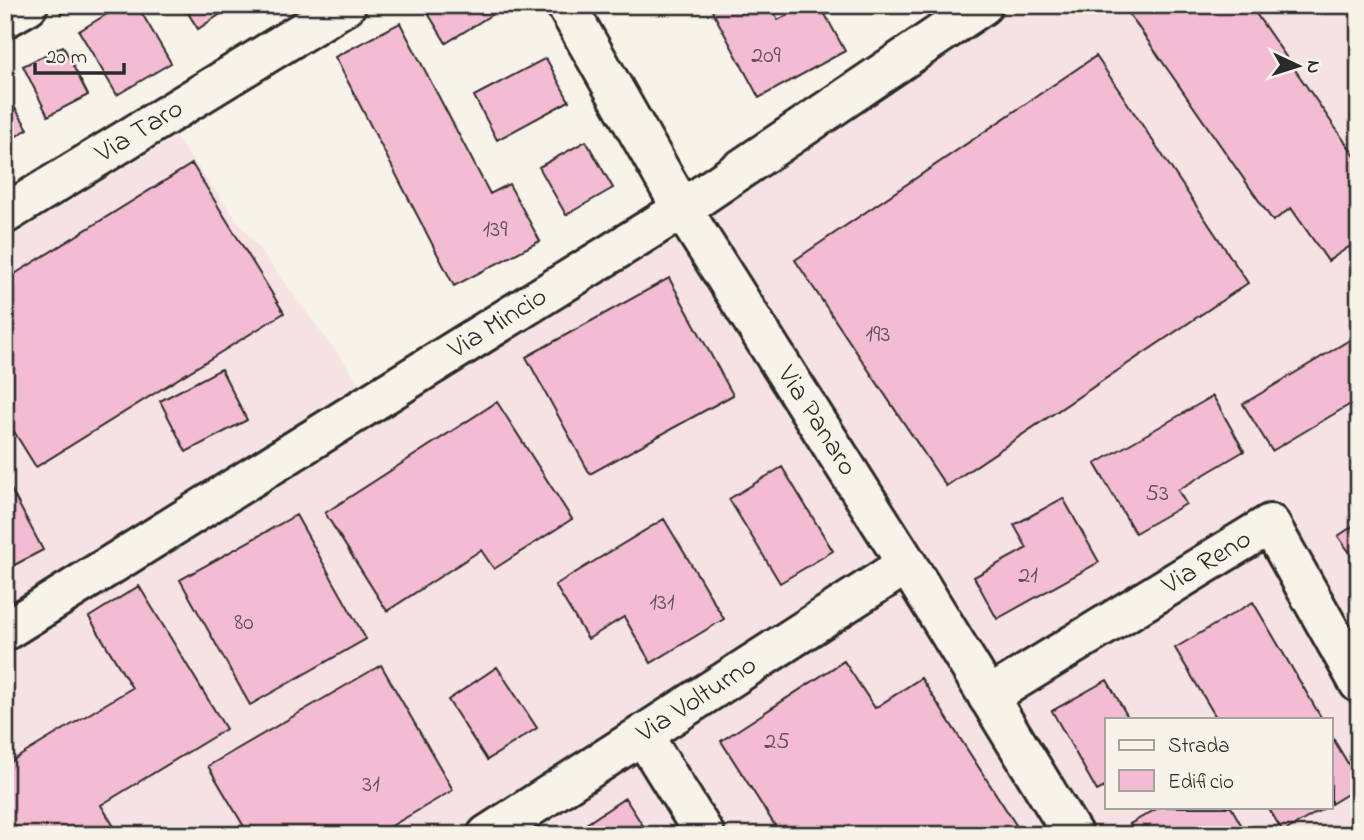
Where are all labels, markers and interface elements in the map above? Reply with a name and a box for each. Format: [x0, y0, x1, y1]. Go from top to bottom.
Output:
scale bar [35, 32, 124, 76]
north arrow [1262, 32, 1332, 102]
house number: 209 [751, 39, 782, 74]
text: 20 m [46, 43, 87, 73]
text: N [1299, 60, 1326, 75]
street label: Via Taro [87, 89, 191, 175]
house number: 139 [483, 213, 508, 248]
street label: Via Mincio [440, 277, 555, 371]
house number: 193 [866, 318, 890, 353]
street label: Via Panaro [766, 357, 867, 484]
house number: 53 [1145, 477, 1169, 512]
street label: Via Reno [1154, 519, 1260, 606]
house number: 21 [1018, 559, 1038, 594]
house number: 131 [649, 586, 675, 621]
house number: 80 [234, 606, 254, 641]
street label: Via Volturno [628, 645, 765, 754]
legend [1105, 718, 1332, 808]
house number: 25 [764, 725, 790, 760]
text: Strada [1168, 732, 1230, 762]
house number: 31 [362, 768, 380, 803]
text: Edificio [1168, 768, 1234, 798]

